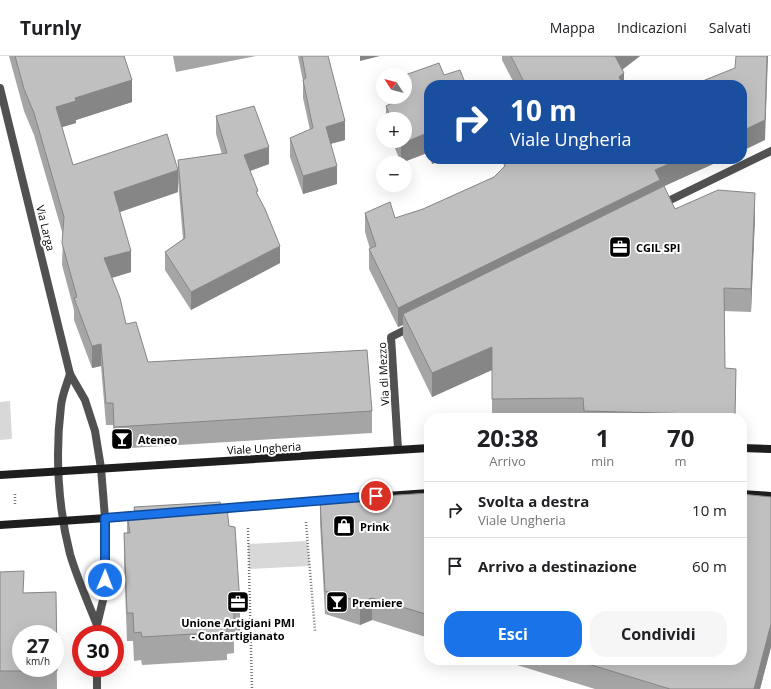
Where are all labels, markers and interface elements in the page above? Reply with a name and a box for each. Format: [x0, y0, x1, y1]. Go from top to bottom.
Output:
text: Turnly [20, 15, 81, 41]
text: Mappa [550, 18, 595, 37]
text: Indicazioni [617, 18, 687, 37]
text: Salvati [709, 18, 751, 37]
north arrow [376, 68, 412, 104]
map controls [376, 68, 412, 192]
text: 10 m [510, 91, 577, 129]
icon: right [444, 96, 496, 148]
button: + [376, 112, 412, 148]
text: Viale Ungheria [510, 127, 632, 151]
button: − [376, 156, 412, 192]
street label: Via Larga [33, 204, 59, 252]
office icon: CGIL SPI [607, 234, 633, 260]
place label: CGIL SPI [636, 240, 680, 255]
street label: Via di Mezzo [374, 341, 392, 406]
text: 20:38 [477, 421, 538, 454]
text: 1 [596, 421, 610, 454]
text: 70 [667, 421, 694, 454]
bar icon: Ateneo [109, 426, 135, 452]
place label: Ateneo [138, 432, 178, 447]
street label: Viale Ungheria [227, 439, 301, 457]
text: Arrivo [489, 452, 526, 470]
text: min [591, 452, 614, 470]
text: m [675, 452, 687, 470]
pin [359, 479, 393, 513]
icon: arrive [365, 485, 387, 507]
text: Svolta a destra [478, 491, 589, 511]
icon: right [444, 499, 466, 521]
text: 10 m [692, 500, 727, 520]
text: Viale Ungheria [478, 511, 566, 529]
shop icon: Prink [331, 513, 357, 539]
place label: Prink [360, 519, 389, 534]
icon: arrive [444, 555, 466, 577]
text: Arrivo a destinazione [478, 556, 637, 576]
text: 60 m [692, 556, 727, 576]
position arrow [84, 559, 126, 601]
office icon: Unione Artigiani PMI - Confartigianato [225, 589, 251, 615]
bar icon: Premiere [324, 589, 350, 615]
place label: Premiere [352, 595, 403, 610]
button: Esci [444, 611, 582, 657]
button: Condividi [590, 611, 727, 657]
place label: Unione Artigiani PMI - Confartigianato [181, 615, 295, 643]
speed limit sign: 30 [72, 625, 124, 677]
text: 27 [27, 632, 49, 659]
text: km/h [26, 654, 50, 668]

